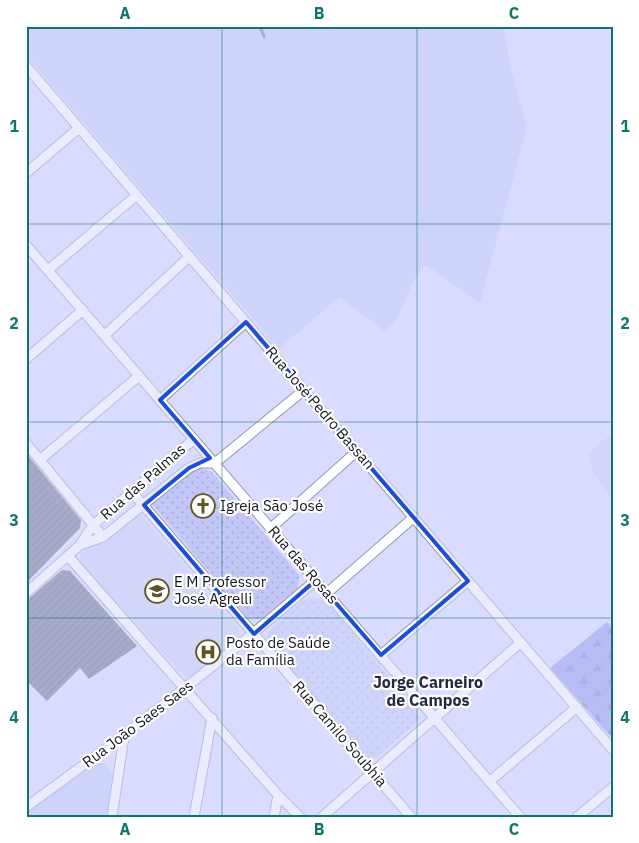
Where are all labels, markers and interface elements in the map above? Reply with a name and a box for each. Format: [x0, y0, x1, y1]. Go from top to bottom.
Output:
text: A [120, 3, 131, 23]
text: B [314, 3, 325, 23]
text: C [509, 3, 519, 23]
text: 1 [9, 116, 19, 136]
text: 1 [620, 116, 630, 136]
text: 2 [9, 313, 19, 333]
text: 2 [620, 313, 630, 333]
street label: Rua José Pedro Bassan [262, 342, 379, 473]
street label: Rua das Palmas [96, 439, 189, 524]
church icon: Igreja São José [190, 493, 216, 519]
place label: Igreja São José [220, 496, 323, 515]
text: 3 [9, 510, 19, 530]
text: 3 [620, 510, 630, 530]
street label: Rua das Rosas [264, 522, 343, 608]
place label: E M Professor José Agrelli [174, 572, 267, 608]
school or university icon: E M Professor José Agrelli [144, 578, 170, 604]
place label: Posto de Saúde da Família [226, 633, 330, 669]
hospital icon: Posto de Saúde da Família [195, 639, 221, 665]
district label: Jorge Carneiro de Campos [373, 672, 483, 710]
street label: Rua João Saes Saes [79, 676, 197, 771]
street label: Rua Camilo Soubhia [289, 677, 392, 791]
text: 4 [9, 707, 19, 727]
text: 4 [620, 707, 630, 727]
text: A [120, 819, 131, 839]
text: B [314, 819, 325, 839]
text: C [509, 819, 519, 839]

